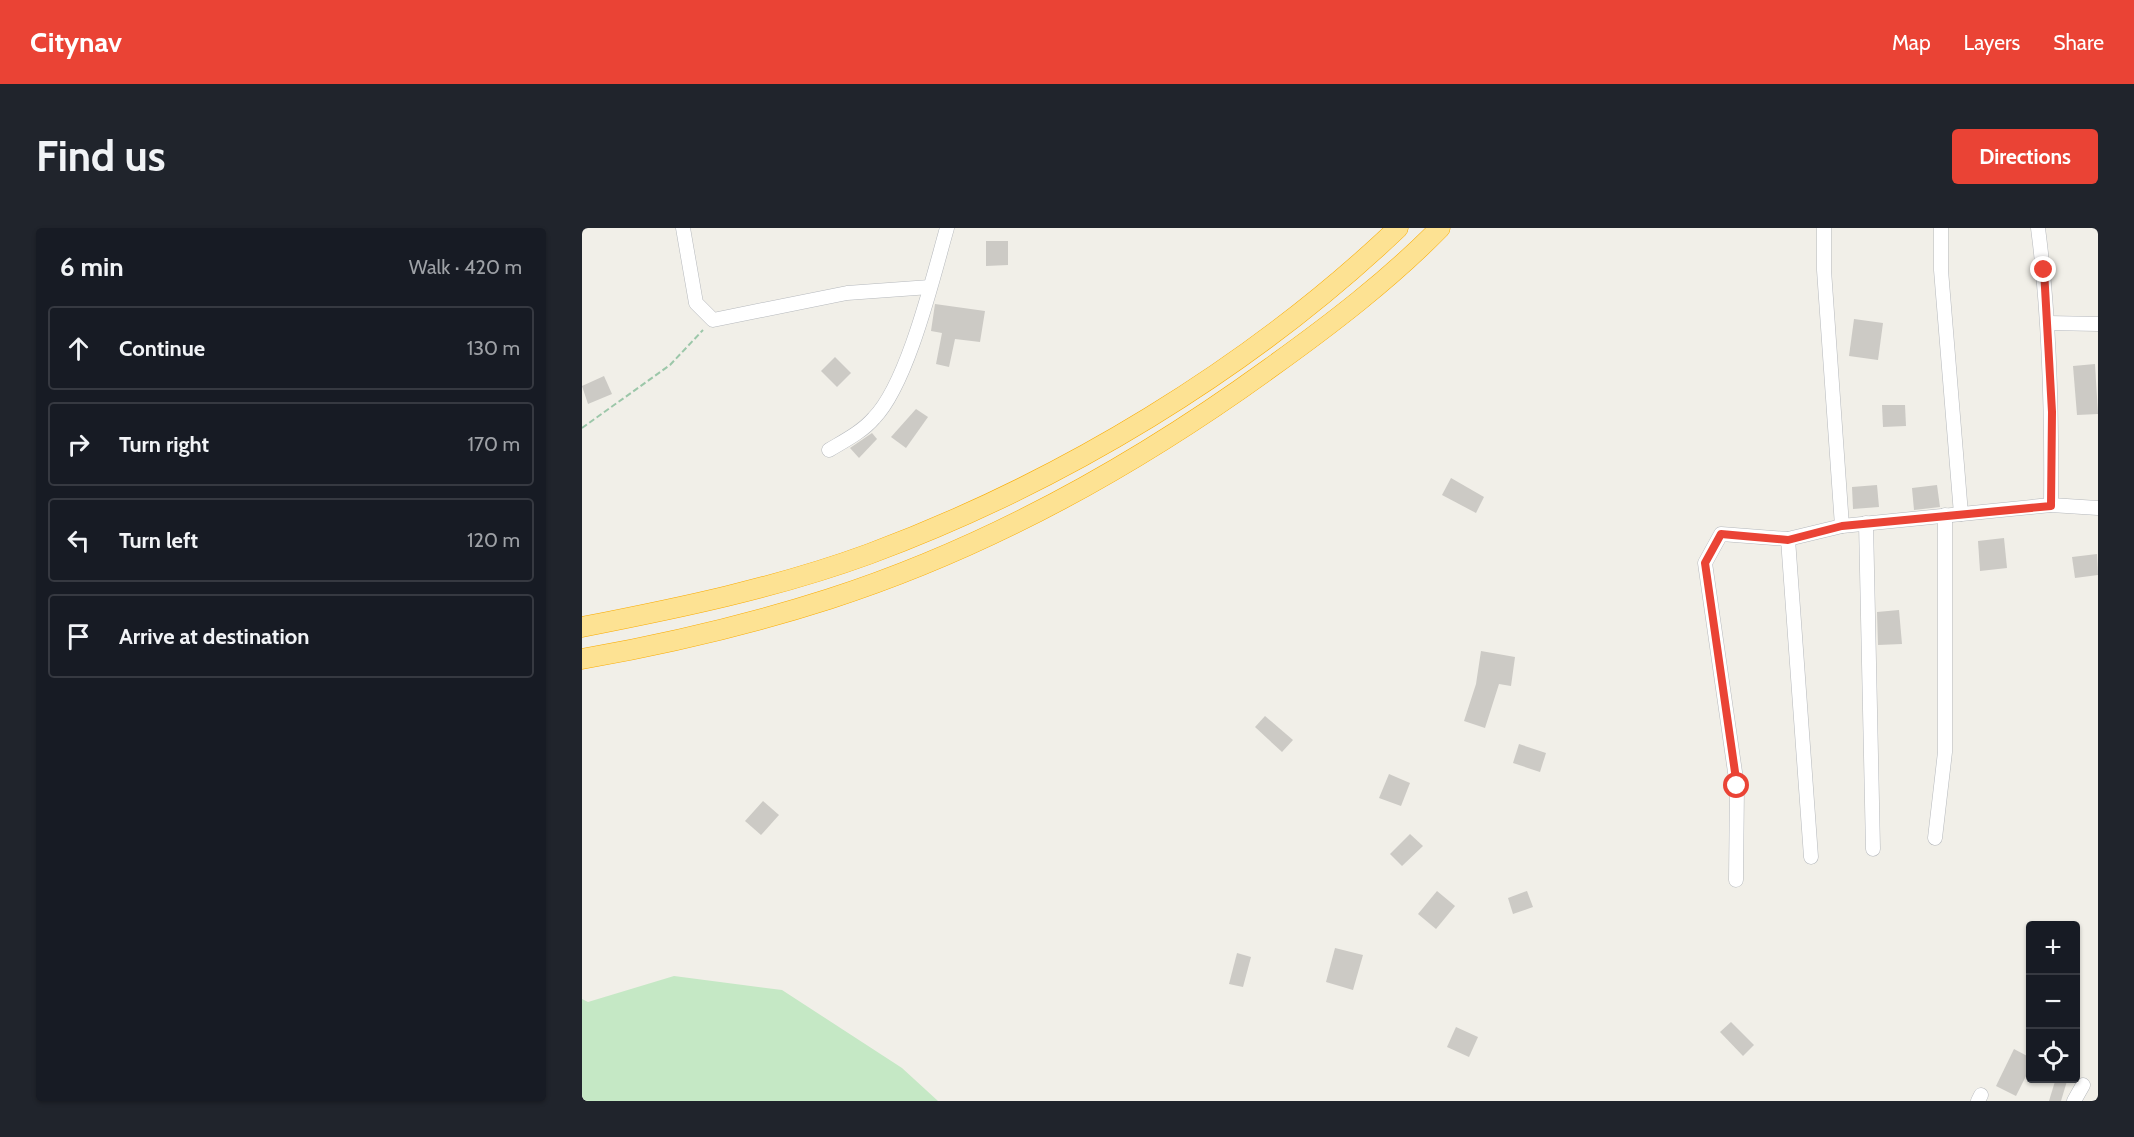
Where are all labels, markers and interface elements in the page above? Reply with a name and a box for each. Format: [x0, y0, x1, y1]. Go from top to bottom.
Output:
text: Citynav [30, 25, 122, 59]
text: Map [1892, 30, 1931, 55]
text: Layers [1964, 30, 2020, 55]
text: Share [2053, 30, 2104, 55]
button: Directions [1952, 129, 2098, 184]
text: Find us [36, 130, 165, 182]
text: 6 min [60, 251, 124, 283]
text: Walk · 420 m [409, 255, 522, 279]
route end [2030, 256, 2056, 282]
icon: ahead [62, 332, 95, 365]
text: Continue [119, 335, 205, 362]
text: 130 m [467, 336, 520, 360]
icon: right [62, 428, 95, 461]
text: Turn right [119, 431, 209, 458]
text: 170 m [468, 432, 520, 456]
icon: left [62, 524, 95, 557]
text: Turn left [119, 527, 198, 554]
text: 120 m [467, 528, 520, 552]
icon: arrive [62, 620, 95, 653]
text: Arrive at destination [119, 623, 309, 650]
route start [1723, 772, 1749, 798]
map controls [2026, 921, 2080, 1083]
button: + [2026, 921, 2080, 975]
button: − [2026, 975, 2080, 1029]
button: locate [2026, 1029, 2080, 1083]

